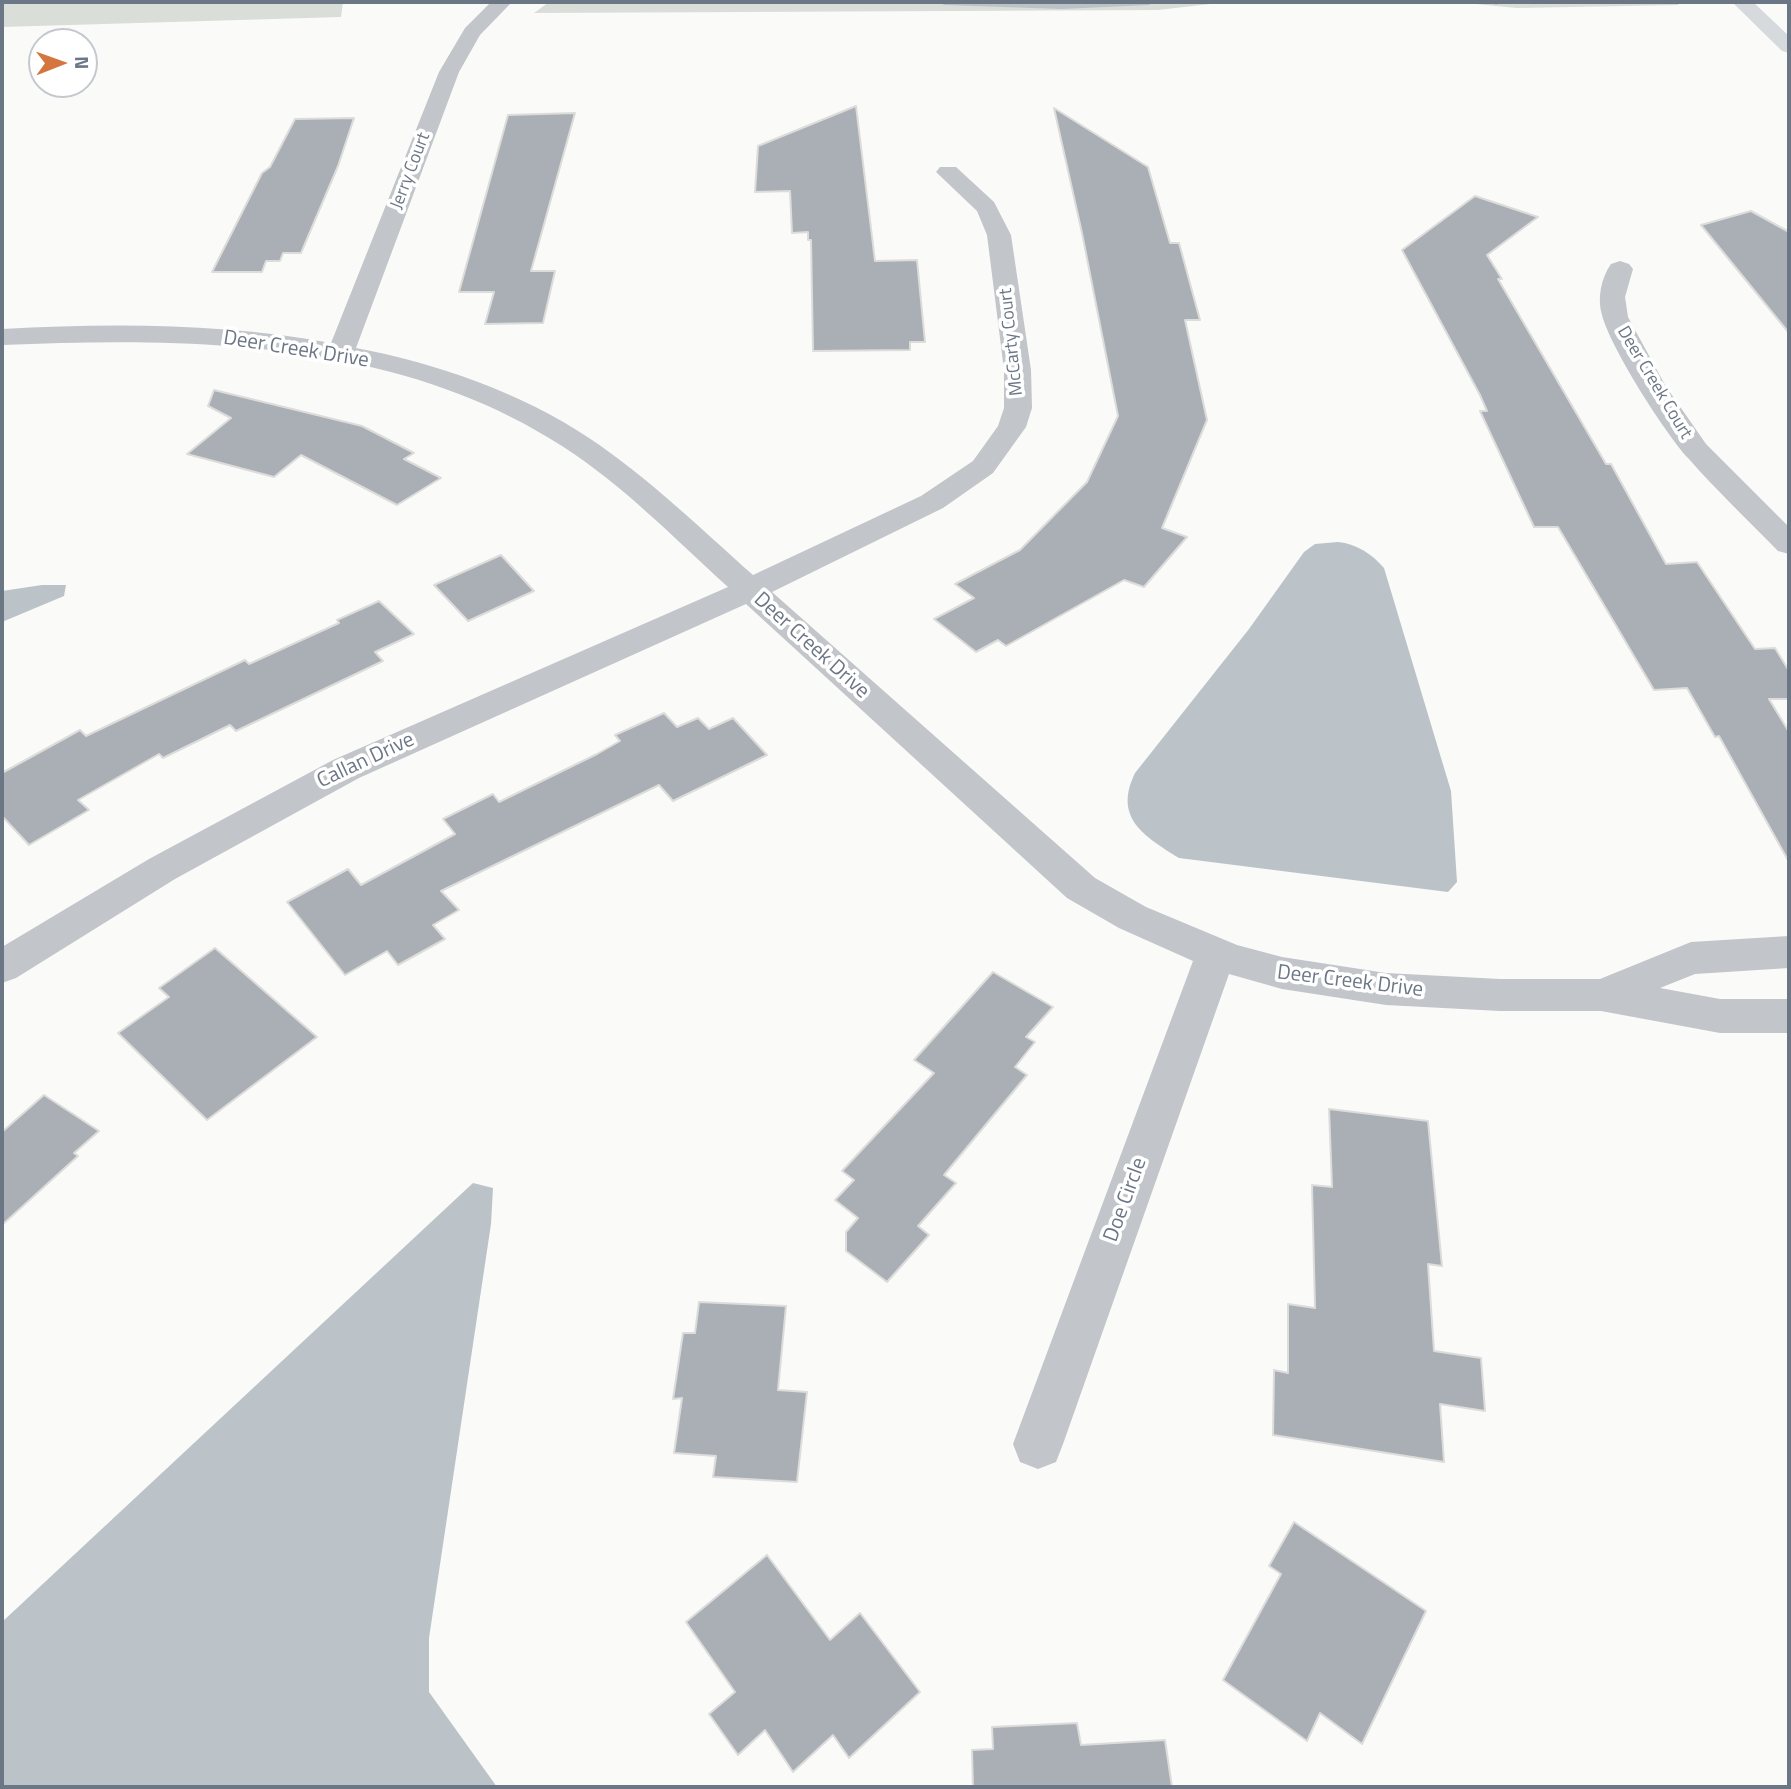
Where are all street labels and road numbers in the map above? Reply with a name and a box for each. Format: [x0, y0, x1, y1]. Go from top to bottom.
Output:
street label: Jerry Court [386, 130, 436, 212]
street label: McCarty Court [996, 287, 1028, 397]
street label: Deer Creek Court [1612, 323, 1696, 443]
street label: Deer Creek Drive [222, 326, 370, 374]
street label: Deer Creek Drive [748, 588, 874, 704]
street label: Callan Drive [314, 728, 418, 794]
street label: Deer Creek Drive [1276, 961, 1424, 1003]
street label: Doe Circle [1099, 1155, 1153, 1245]

